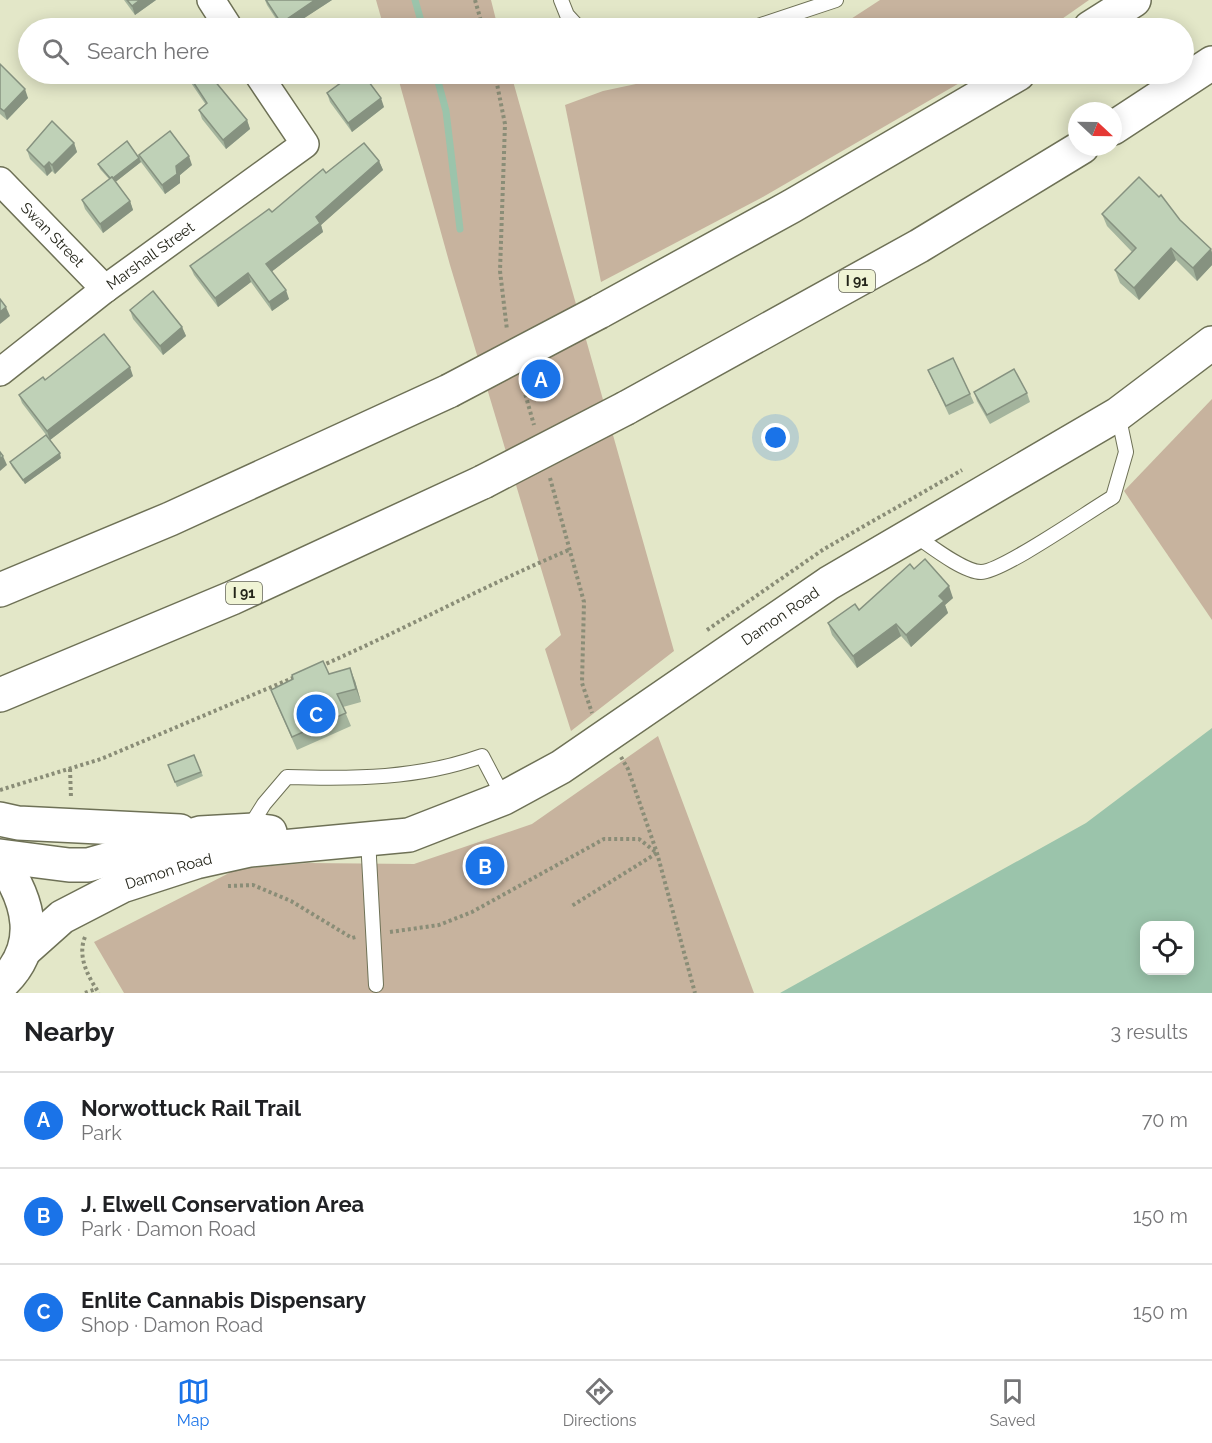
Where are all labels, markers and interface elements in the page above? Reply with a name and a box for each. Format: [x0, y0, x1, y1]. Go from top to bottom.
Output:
search box [18, 18, 1194, 84]
icon: search [39, 35, 72, 68]
text: Search here [87, 38, 209, 64]
north arrow [1068, 102, 1122, 156]
street label: Swan Street [17, 199, 88, 271]
street label: Marshall Street [103, 218, 198, 294]
road number: I 91 [839, 270, 875, 292]
pin: A [522, 356, 560, 401]
your location [761, 423, 790, 452]
road number: I 91 [226, 582, 262, 604]
street label: Damon Road [738, 583, 823, 649]
pin: C [296, 692, 336, 736]
pin: B [466, 844, 504, 888]
street label: Damon Road [123, 850, 214, 893]
map controls [1140, 921, 1194, 975]
button: locate [1140, 921, 1194, 975]
text: Nearby [24, 1017, 114, 1047]
text: 3 results [1110, 1020, 1188, 1044]
text: Norwottuck Rail Trail [81, 1095, 301, 1121]
text: A [37, 1108, 50, 1132]
text: 70 m [1142, 1108, 1188, 1132]
text: Park [81, 1121, 122, 1145]
text: J. Elwell Conservation Area [81, 1191, 364, 1217]
text: B [37, 1204, 50, 1228]
text: 150 m [1133, 1204, 1188, 1228]
text: Park · Damon Road [81, 1217, 256, 1241]
text: Enlite Cannabis Dispensary [81, 1287, 366, 1313]
text: C [37, 1300, 50, 1324]
text: 150 m [1133, 1300, 1188, 1324]
text: Shop · Damon Road [81, 1313, 263, 1337]
tab: Map [177, 1375, 210, 1430]
tab: Directions [563, 1375, 637, 1430]
tab: Saved [990, 1375, 1035, 1430]

